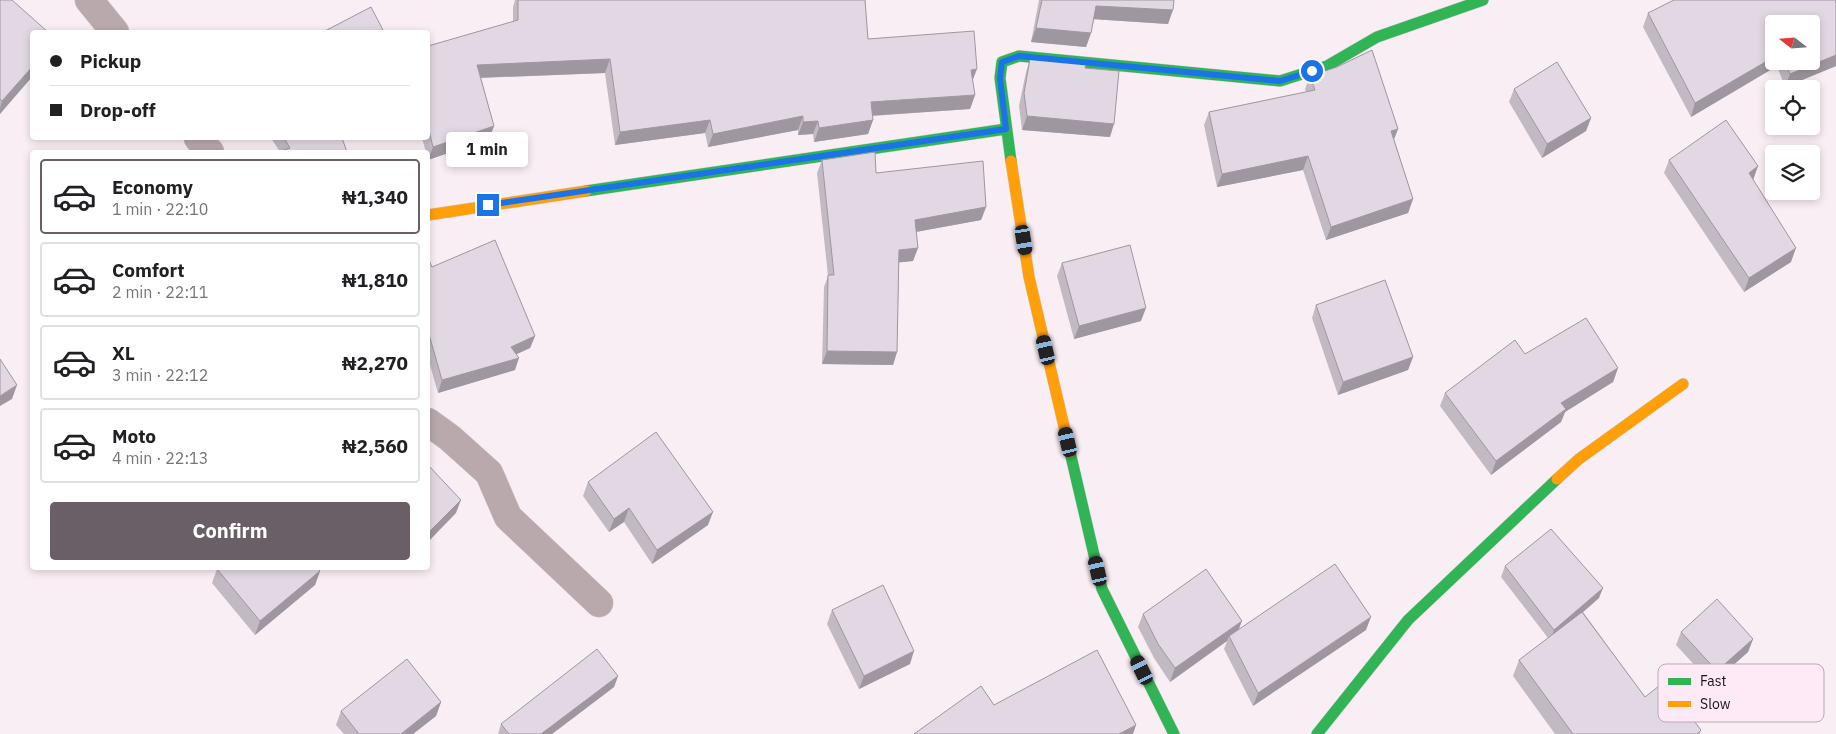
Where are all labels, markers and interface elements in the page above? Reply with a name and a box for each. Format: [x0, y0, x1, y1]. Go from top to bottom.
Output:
north arrow [1765, 15, 1820, 70]
map controls [1765, 15, 1820, 200]
text: Pickup [80, 49, 141, 73]
route start [1301, 60, 1323, 82]
button: locate [1765, 80, 1820, 135]
text: Drop-off [80, 98, 156, 122]
callout: 1 min [447, 132, 529, 168]
text: 1 min [466, 139, 508, 159]
button: layers [1765, 145, 1820, 200]
icon: car [52, 174, 97, 219]
text: Economy [112, 175, 193, 199]
text: ₦1,340 [342, 185, 408, 209]
route end [477, 194, 499, 216]
text: 1 min · 22:10 [112, 199, 208, 219]
car [1014, 224, 1033, 256]
icon: car [52, 257, 97, 302]
text: Comfort [112, 258, 185, 282]
text: ₦1,810 [342, 268, 408, 292]
text: 2 min · 22:11 [112, 282, 208, 302]
car [1035, 334, 1056, 366]
icon: car [52, 340, 97, 385]
text: XL [112, 341, 135, 365]
text: ₦2,270 [342, 351, 408, 375]
text: 3 min · 22:12 [112, 365, 208, 385]
icon: car [52, 423, 97, 468]
text: Moto [112, 424, 156, 448]
car [1057, 426, 1078, 458]
text: ₦2,560 [342, 434, 408, 458]
text: 4 min · 22:13 [112, 448, 208, 468]
button: Confirm [50, 502, 410, 560]
car [1087, 555, 1108, 587]
car [1128, 653, 1155, 687]
legend [1658, 664, 1824, 722]
text: Fast [1700, 672, 1726, 690]
text: Slow [1700, 695, 1731, 713]

